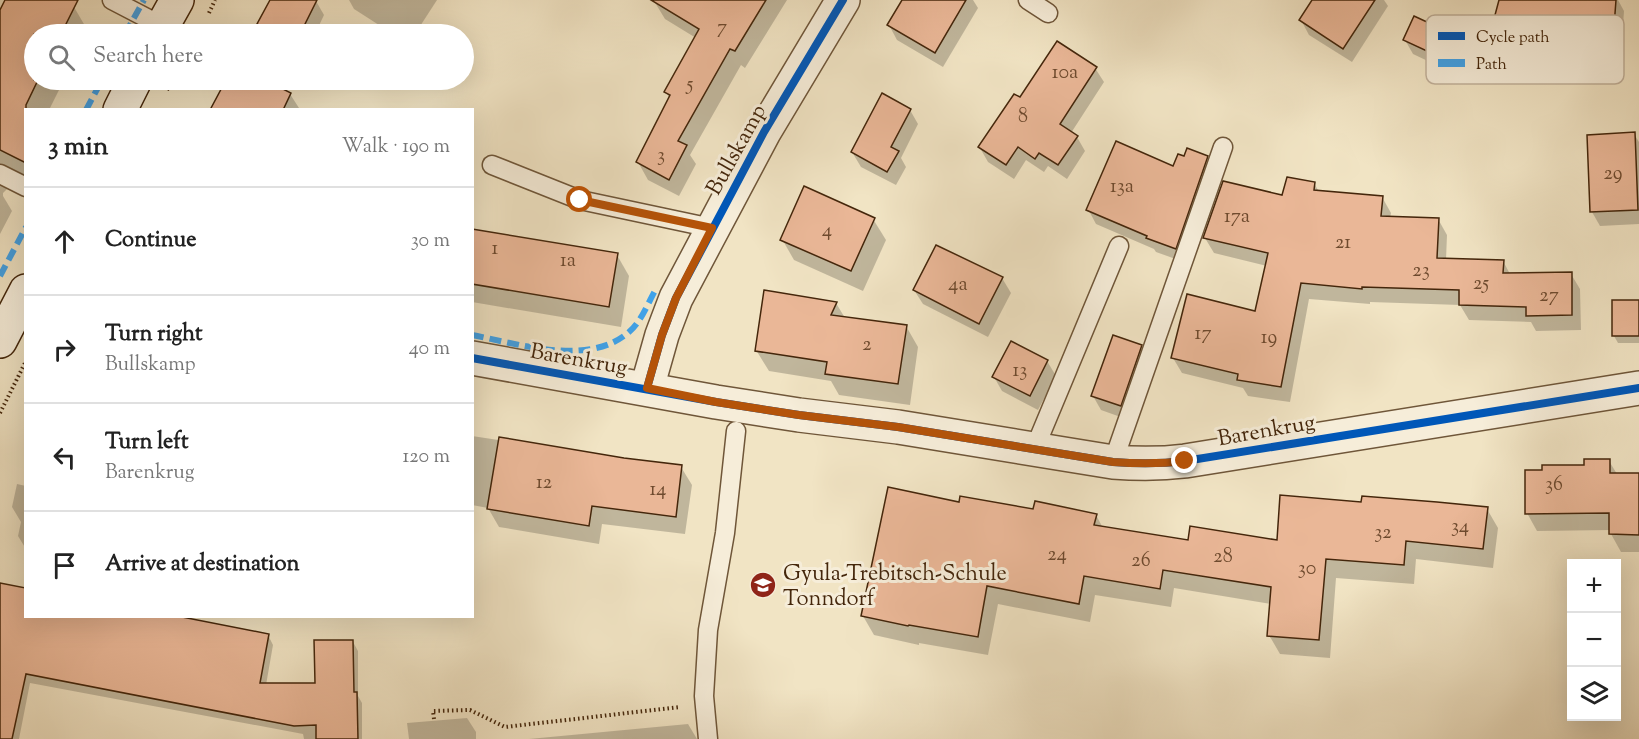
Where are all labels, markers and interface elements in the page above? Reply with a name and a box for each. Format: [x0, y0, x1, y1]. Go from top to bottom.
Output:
house number: 7 [717, 14, 727, 43]
legend [1426, 15, 1624, 84]
search box [24, 24, 474, 90]
text: Cycle path [1476, 27, 1550, 50]
icon: search [45, 41, 78, 74]
text: Search here [93, 41, 203, 73]
text: Path [1476, 54, 1507, 77]
house number: 10a [1052, 59, 1078, 88]
house number: 5 [686, 71, 694, 100]
street label: Bullskamp [699, 99, 776, 202]
house number: 8 [1018, 103, 1028, 132]
text: 3 min [48, 129, 108, 166]
text: Walk · 190 m [342, 133, 450, 162]
house number: 3 [657, 142, 665, 171]
house number: 29 [1603, 160, 1623, 189]
house number: 13a [1110, 173, 1134, 202]
route start [566, 186, 592, 212]
house number: 17a [1224, 203, 1250, 232]
house number: 4 [822, 217, 832, 246]
icon: ahead [48, 225, 81, 258]
text: Continue [105, 225, 196, 257]
text: 30 m [411, 227, 450, 256]
house number: 21 [1335, 229, 1351, 258]
house number: 1 [492, 235, 499, 264]
house number: 1a [560, 247, 576, 276]
house number: 23 [1412, 257, 1430, 286]
house number: 25 [1473, 270, 1489, 299]
house number: 4a [948, 271, 968, 300]
house number: 27 [1539, 282, 1559, 311]
text: Turn right [105, 319, 202, 351]
house number: 17 [1195, 320, 1211, 349]
house number: 19 [1261, 324, 1277, 353]
house number: 2 [862, 331, 872, 360]
icon: right [48, 333, 81, 366]
text: 40 m [409, 335, 450, 364]
street label: Barenkrug [527, 337, 630, 385]
text: Bullskamp [105, 351, 196, 380]
house number: 13 [1013, 357, 1027, 386]
street label: Barenkrug [1215, 408, 1318, 456]
text: Turn left [105, 427, 188, 459]
icon: left [48, 441, 81, 474]
text: 120 m [402, 443, 450, 472]
route end [1171, 447, 1197, 473]
text: Barenkrug [105, 459, 194, 488]
house number: 12 [536, 469, 552, 498]
house number: 36 [1545, 471, 1563, 500]
house number: 14 [650, 476, 666, 505]
house number: 34 [1451, 513, 1469, 542]
house number: 32 [1374, 519, 1392, 548]
house number: 24 [1047, 541, 1067, 570]
house number: 28 [1213, 543, 1233, 572]
house number: 26 [1131, 547, 1151, 576]
icon: arrive [48, 549, 81, 582]
text: Arrive at destination [105, 549, 300, 581]
house number: 30 [1298, 555, 1316, 584]
place label: Gyula-Trebitsch-Schule Tonndorf [783, 559, 1007, 616]
map controls [1567, 559, 1621, 721]
button: + [1567, 559, 1621, 613]
school or university icon: Gyula-Trebitsch-Schule Tonndorf [748, 570, 778, 600]
button: − [1567, 613, 1621, 667]
button: layers [1567, 667, 1621, 721]

